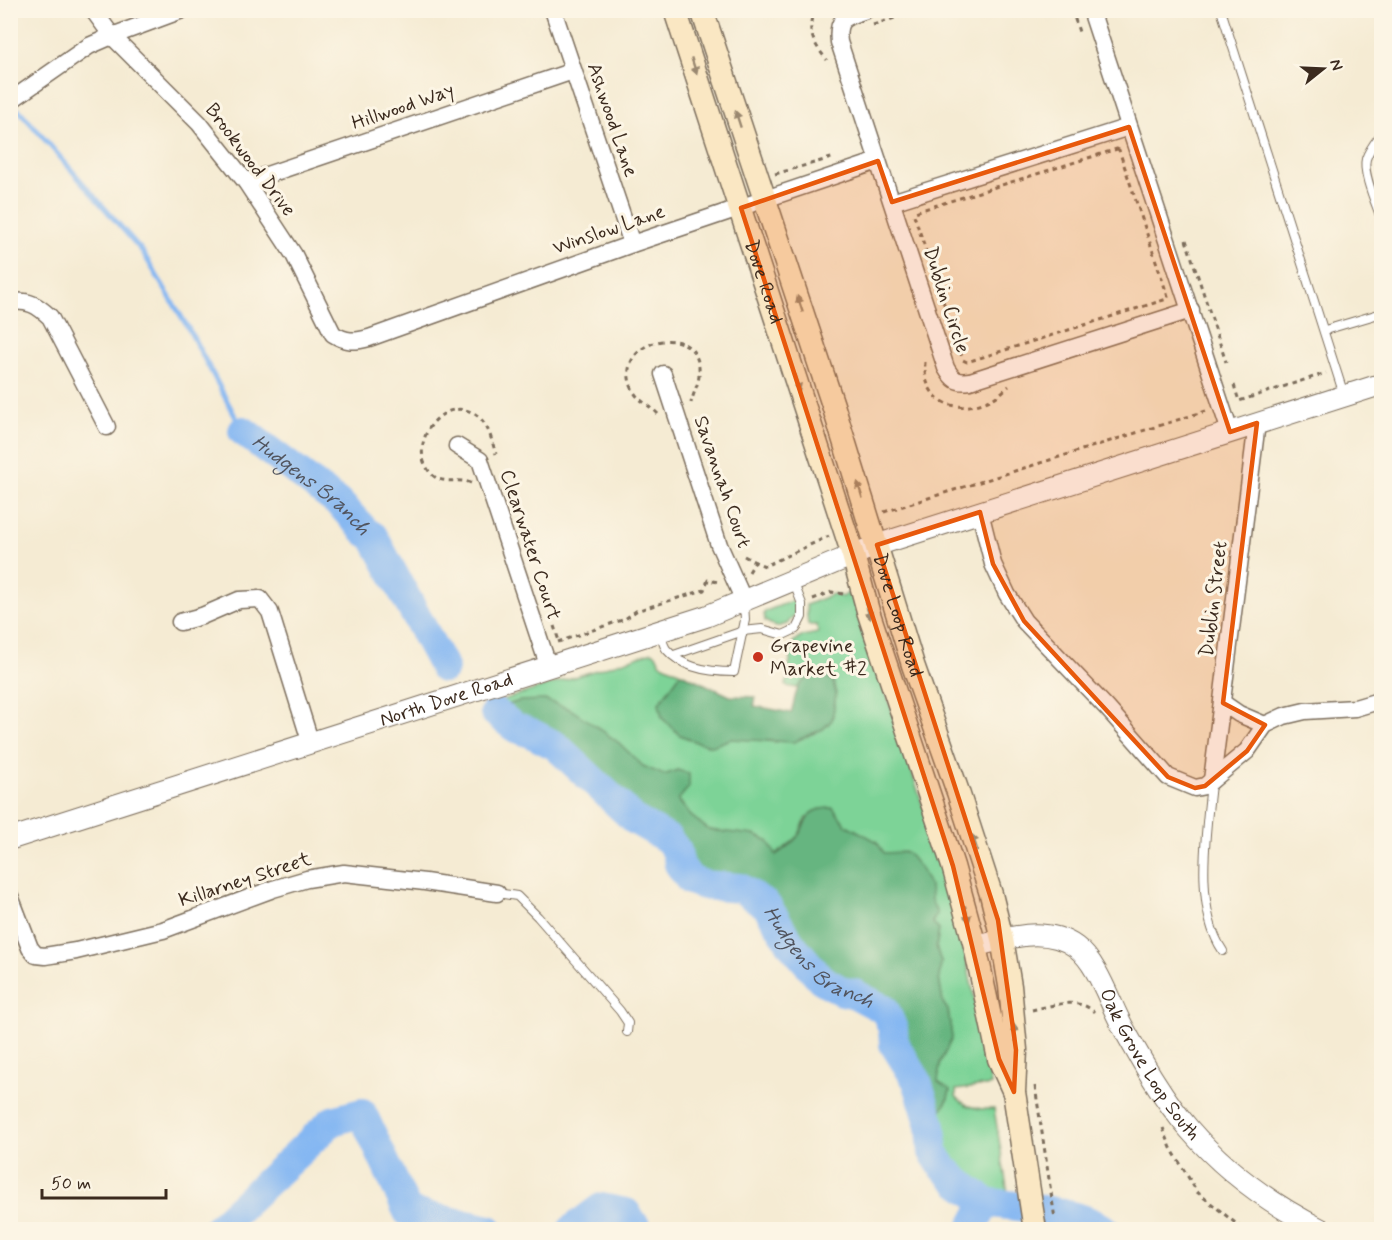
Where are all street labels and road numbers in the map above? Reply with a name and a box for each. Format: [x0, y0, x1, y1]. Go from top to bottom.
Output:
street label: Ashwood Lane [580, 59, 644, 181]
street label: Hillwood Way [348, 77, 458, 137]
street label: Brookwood Drive [198, 98, 302, 222]
street label: Winslow Lane [549, 198, 669, 262]
street label: Dove Road [738, 237, 790, 327]
street label: Dublin Circle [916, 243, 976, 357]
street label: Savannah Court [687, 412, 757, 552]
street label: Clearwater Court [493, 466, 567, 624]
street label: Dublin Street [1194, 540, 1234, 658]
street label: Dove Loop Road [866, 550, 930, 681]
street label: North Dove Road [376, 665, 516, 733]
street label: Killarney Street [175, 846, 315, 914]
street label: Oak Grove Loop South [1093, 984, 1207, 1146]

